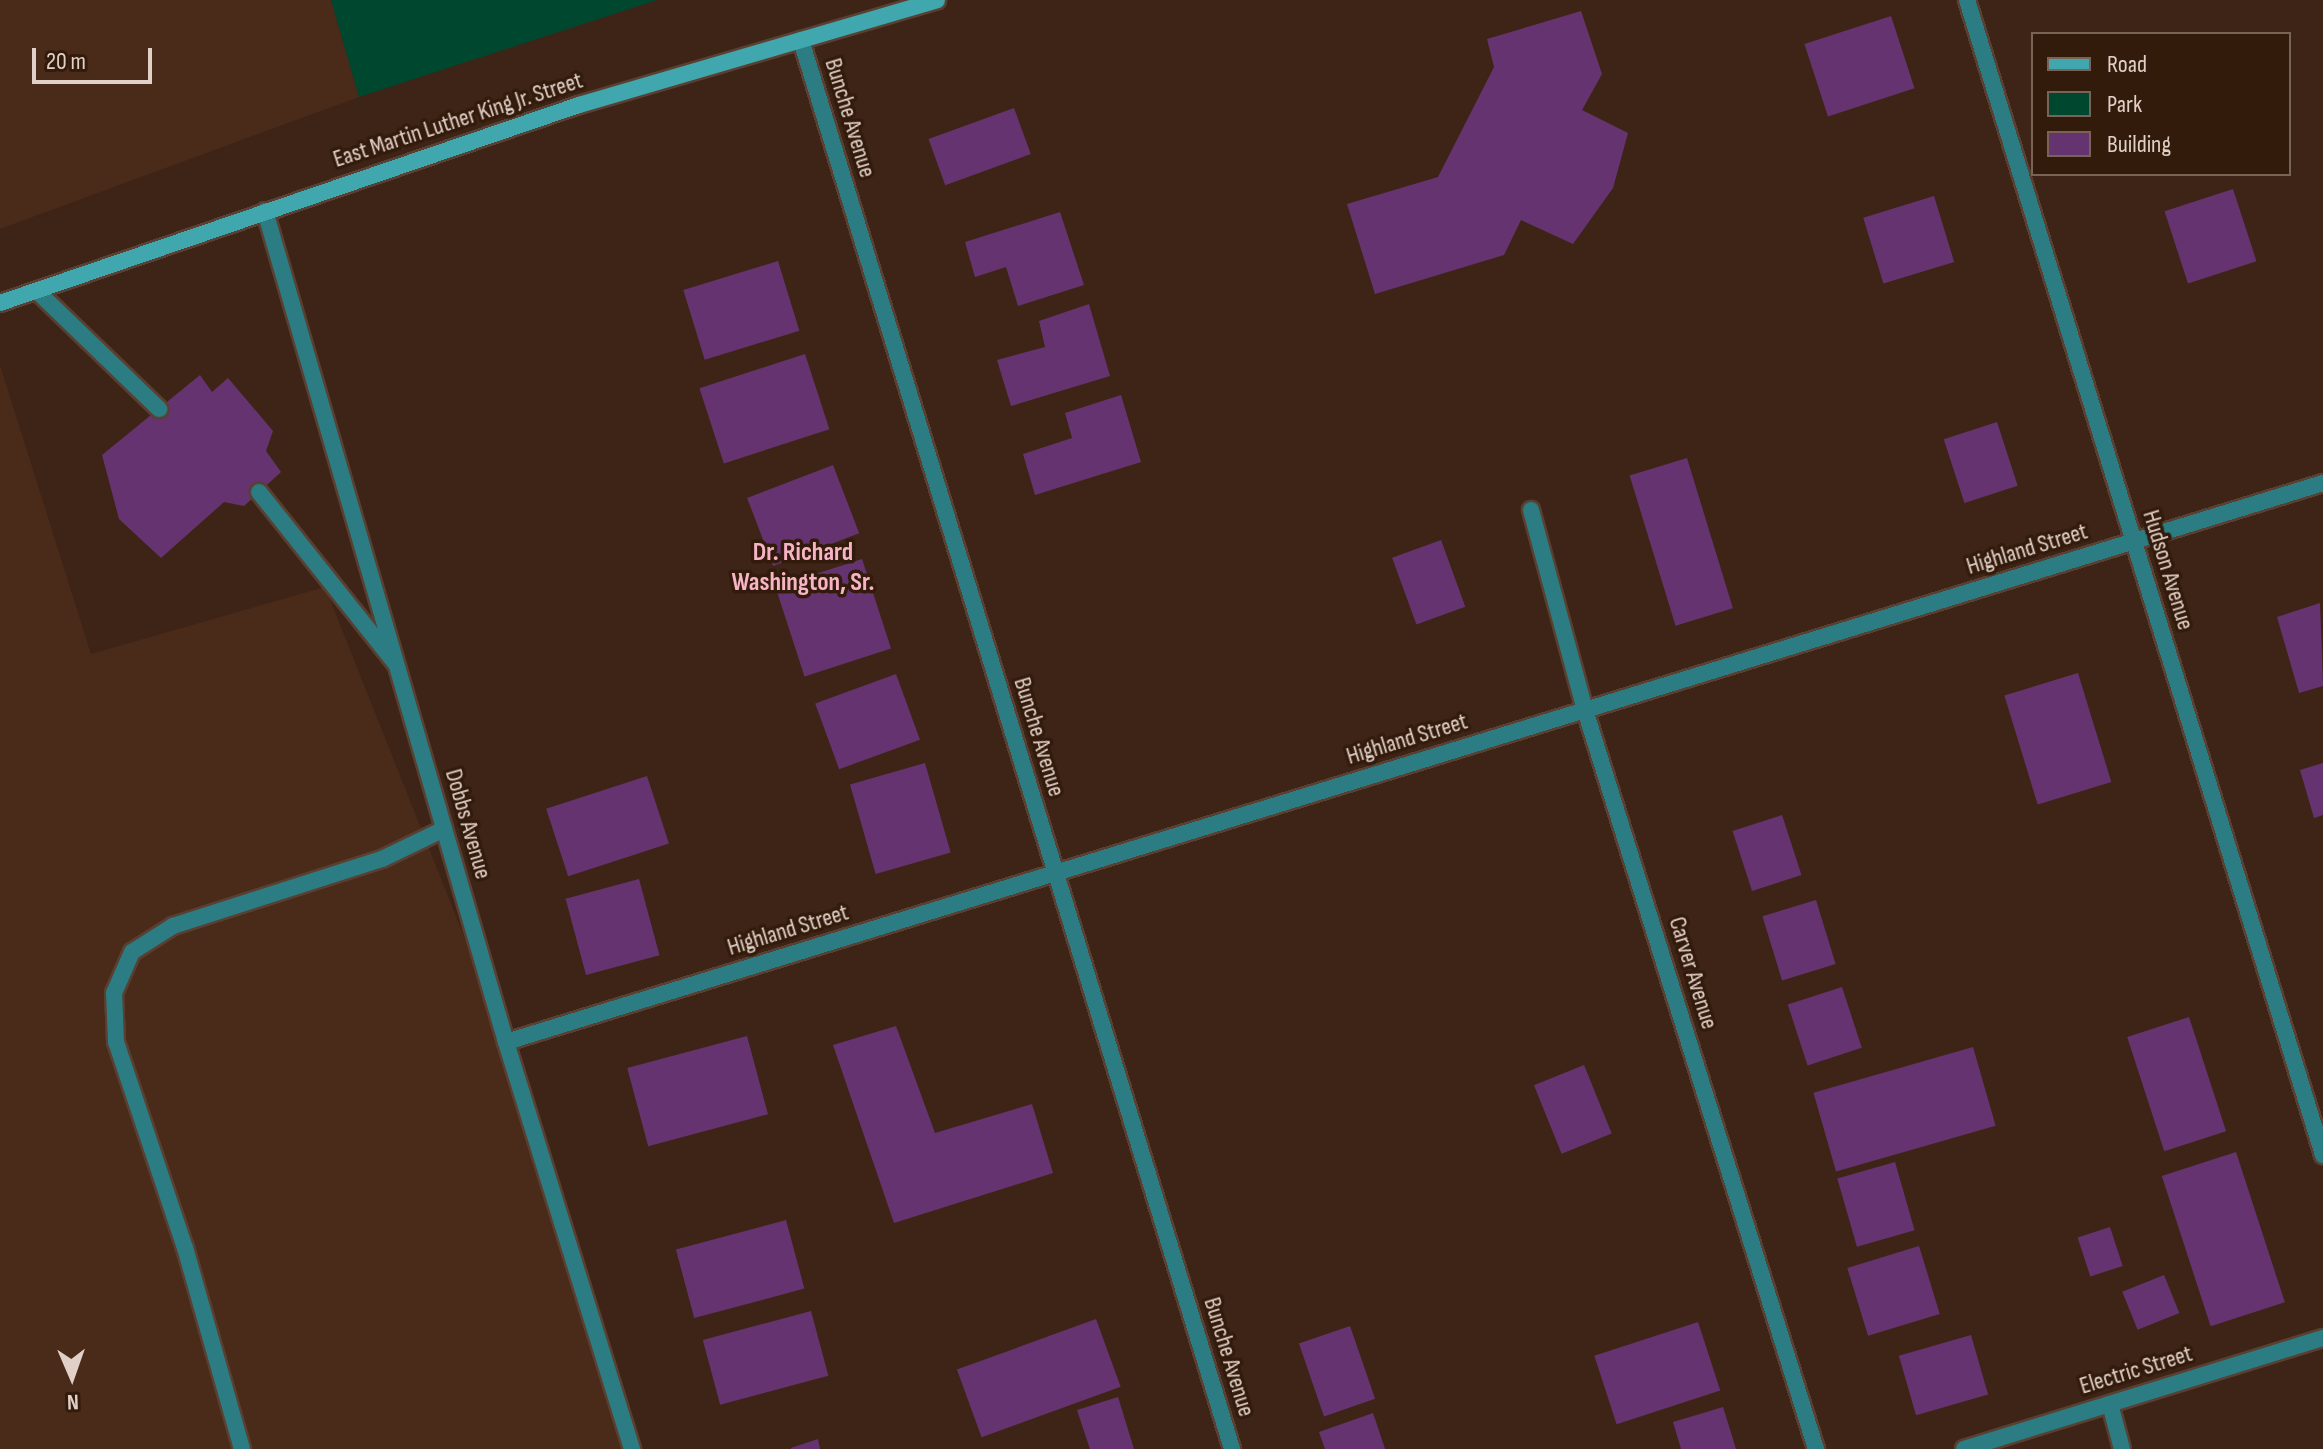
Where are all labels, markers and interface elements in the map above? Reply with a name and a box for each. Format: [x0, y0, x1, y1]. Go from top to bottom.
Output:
scale bar [36, 32, 156, 82]
legend [2031, 32, 2291, 176]
text: 20 m [46, 47, 86, 76]
text: Road [2107, 50, 2147, 79]
street label: Bunche Avenue [818, 55, 882, 181]
street label: East Martin Luther King Jr. Street [330, 66, 586, 174]
text: Park [2107, 90, 2142, 119]
text: Building [2107, 130, 2171, 159]
street label: Hudson Avenue [2136, 507, 2200, 633]
street label: Highland Street [1963, 517, 2091, 581]
district label: Dr. Richard Washington, Sr. [731, 537, 875, 598]
street label: Bunche Avenue [1007, 674, 1071, 800]
street label: Highland Street [1343, 707, 1471, 771]
street label: Dobbs Avenue [439, 766, 497, 882]
street label: Highland Street [724, 898, 852, 962]
street label: Carver Avenue [1662, 913, 1724, 1033]
street label: Bunche Avenue [1197, 1294, 1261, 1420]
north arrow [32, 1337, 112, 1417]
street label: Electric Street [2076, 1339, 2196, 1401]
text: N [67, 1388, 79, 1415]

